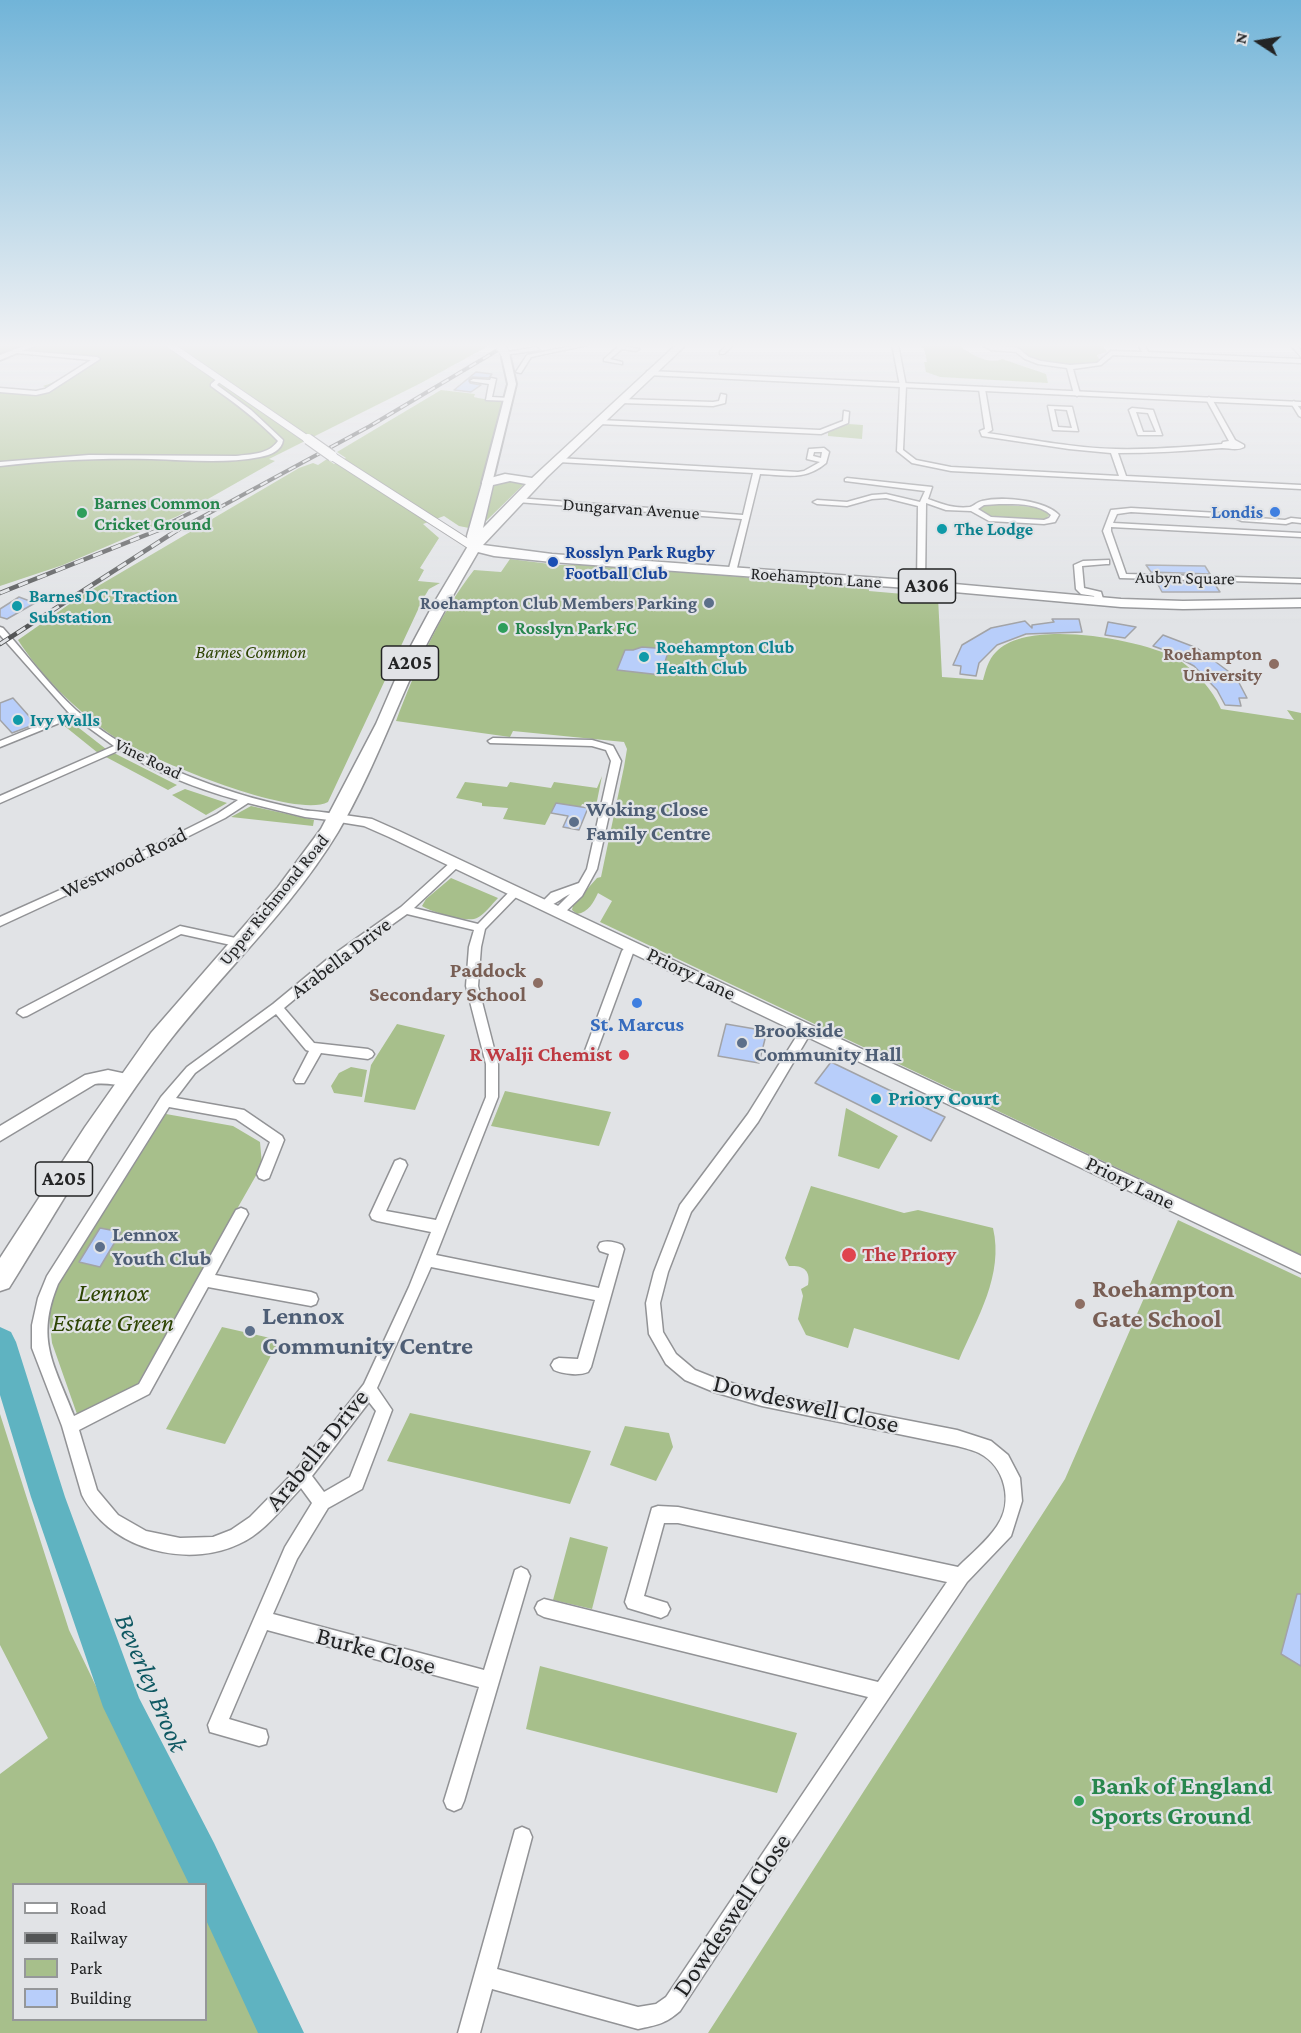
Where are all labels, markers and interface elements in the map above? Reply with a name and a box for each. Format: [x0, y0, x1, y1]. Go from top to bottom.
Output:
north arrow [1229, 12, 1289, 72]
text: N [1231, 31, 1250, 45]
place label: Barnes Common Cricket Ground [94, 492, 220, 534]
street label: Dungarvan Avenue [562, 493, 700, 525]
place label: Londis [1211, 501, 1263, 523]
marker: Londis [1268, 505, 1282, 519]
marker: Barnes Common Cricket Ground [75, 506, 89, 520]
place label: The Lodge [954, 518, 1033, 540]
marker: The Lodge [935, 522, 949, 536]
place label: Rosslyn Park Rugby Football Club [565, 541, 715, 584]
marker: Rosslyn Park Rugby Football Club [546, 555, 560, 569]
street label: Roehampton Lane [750, 563, 882, 593]
street label: Aubyn Square [1135, 566, 1235, 590]
road number: A306 [898, 569, 956, 603]
place label: Barnes DC Traction Substation [29, 585, 178, 628]
place label: Roehampton Club Members Parking [420, 592, 697, 614]
marker: Roehampton Club Members Parking [702, 596, 716, 610]
marker: Barnes DC Traction Substation [10, 599, 24, 613]
place label: Rosslyn Park FC [515, 617, 637, 639]
marker: Rosslyn Park FC [496, 621, 510, 635]
place label: Roehampton Club Health Club [656, 636, 794, 678]
park label: Barnes Common [196, 641, 306, 663]
place label: Roehampton University [1163, 643, 1262, 686]
road number: A205 [382, 646, 438, 680]
marker: Roehampton Club Health Club [637, 650, 651, 664]
marker: Roehampton University [1267, 657, 1281, 671]
place label: Ivy Walls [30, 709, 100, 731]
marker: Ivy Walls [11, 713, 25, 727]
street label: Vine Road [111, 733, 185, 785]
place label: Woking Close Family Centre [586, 797, 710, 847]
marker: Woking Close Family Centre [567, 815, 581, 829]
street label: Westwood Road [57, 822, 191, 904]
street label: Upper Richmond Road [215, 830, 333, 970]
street label: Arabella Drive [286, 912, 396, 1004]
street label: Priory Lane [642, 942, 740, 1006]
place label: Paddock Secondary School [369, 958, 526, 1008]
marker: Paddock Secondary School [531, 976, 545, 990]
marker: St. Marcus [630, 996, 644, 1010]
place label: St. Marcus [590, 1012, 684, 1038]
place label: Brookside Community Hall [754, 1018, 902, 1068]
marker: Brookside Community Hall [735, 1036, 749, 1050]
place label: R Walji Chemist [469, 1042, 612, 1068]
marker: R Walji Chemist [617, 1048, 631, 1062]
place label: Priory Court [888, 1086, 999, 1112]
marker: Priory Court [869, 1092, 883, 1106]
street label: Priory Lane [1081, 1151, 1179, 1215]
road number: A205 [36, 1162, 92, 1196]
place label: Lennox Youth Club [112, 1222, 211, 1272]
marker: Lennox Youth Club [93, 1240, 107, 1254]
place label: The Priory [862, 1242, 956, 1268]
marker: The Priory [840, 1246, 858, 1264]
place label: Roehampton Gate School [1092, 1273, 1235, 1334]
park label: Lennox Estate Green [52, 1277, 174, 1338]
marker: Roehampton Gate School [1073, 1297, 1087, 1311]
place label: Lennox Community Centre [262, 1300, 473, 1362]
marker: Lennox Community Centre [243, 1324, 257, 1338]
street label: Dowdeswell Close [710, 1367, 902, 1441]
street label: Arabella Drive [258, 1383, 376, 1517]
water label: Beverley Brook [107, 1609, 195, 1757]
street label: Burke Close [313, 1620, 439, 1682]
place label: Bank of England Sports Ground [1091, 1770, 1272, 1832]
marker: Bank of England Sports Ground [1072, 1794, 1086, 1808]
street label: Dowdeswell Close [666, 1828, 798, 2002]
legend [12, 1883, 207, 2021]
text: Road [70, 1898, 107, 1918]
text: Railway [70, 1928, 127, 1948]
text: Park [70, 1958, 102, 1978]
text: Building [70, 1988, 131, 2008]

